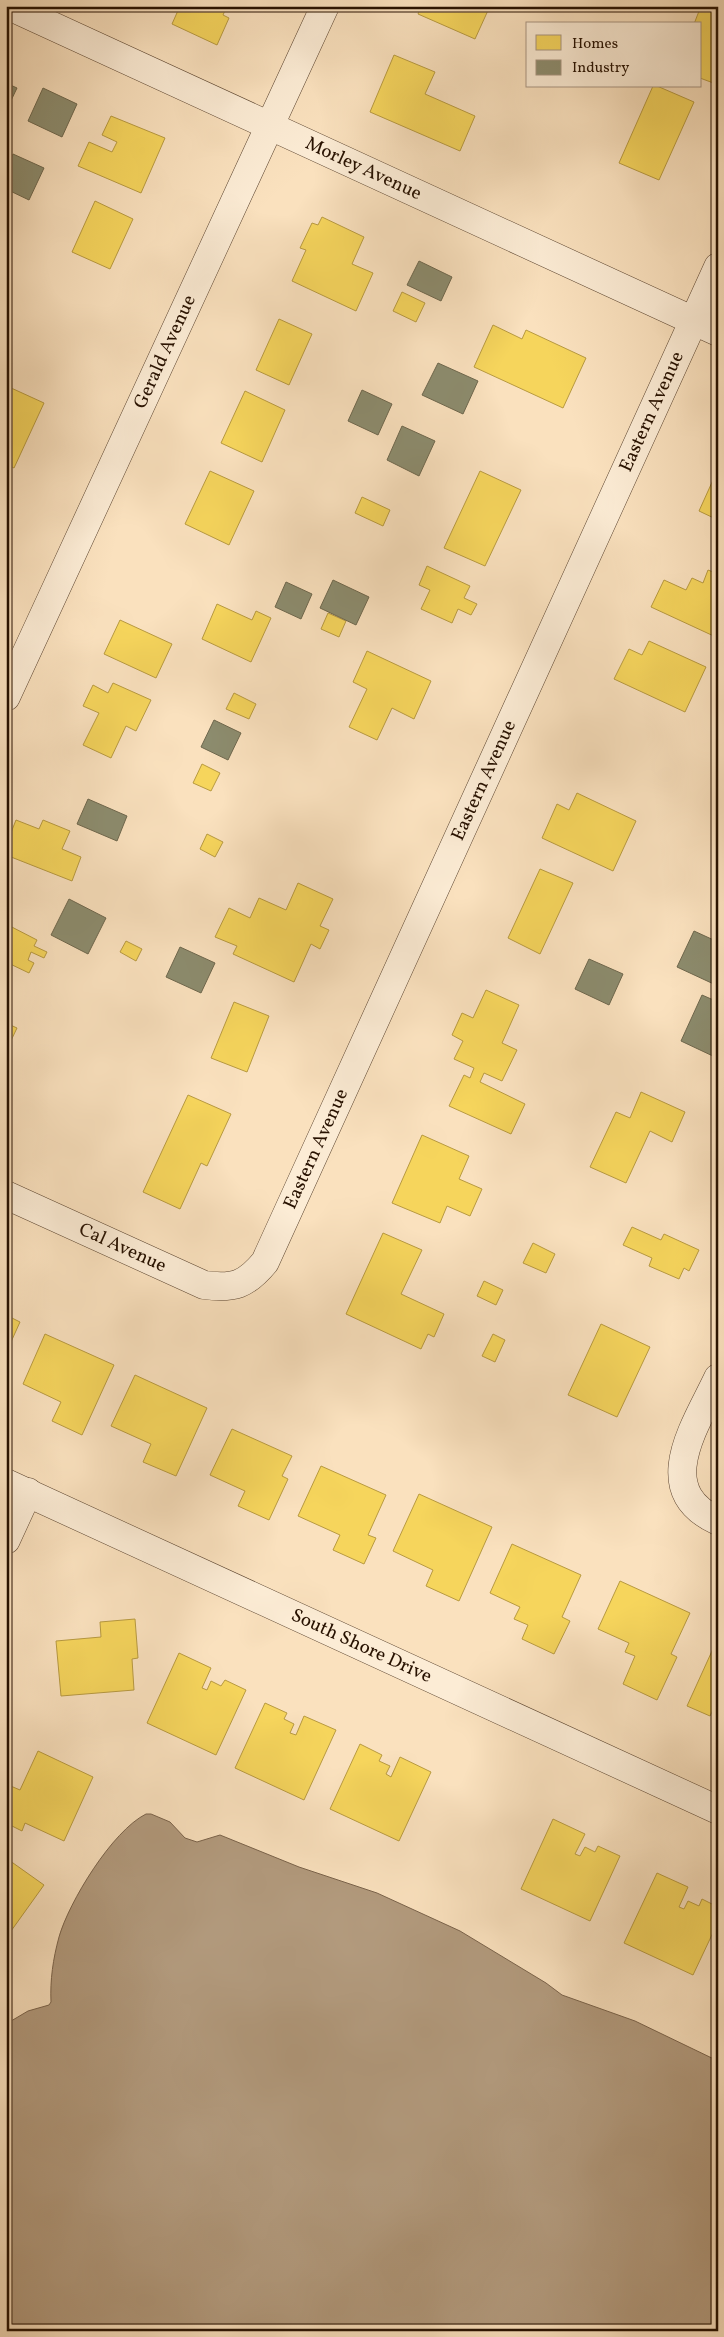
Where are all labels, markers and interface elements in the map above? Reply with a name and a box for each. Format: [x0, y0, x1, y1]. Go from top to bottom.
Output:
legend [526, 22, 702, 88]
text: Homes [572, 34, 618, 55]
text: Industry [572, 58, 629, 79]
street label: Morley Avenue [301, 131, 426, 207]
street label: Gerald Avenue [128, 291, 203, 413]
street label: Eastern Avenue [613, 347, 691, 476]
street label: Eastern Avenue [445, 716, 523, 845]
street label: Eastern Avenue [278, 1085, 355, 1214]
street label: Cal Avenue [75, 1217, 171, 1279]
street label: South Shore Drive [287, 1603, 436, 1690]

